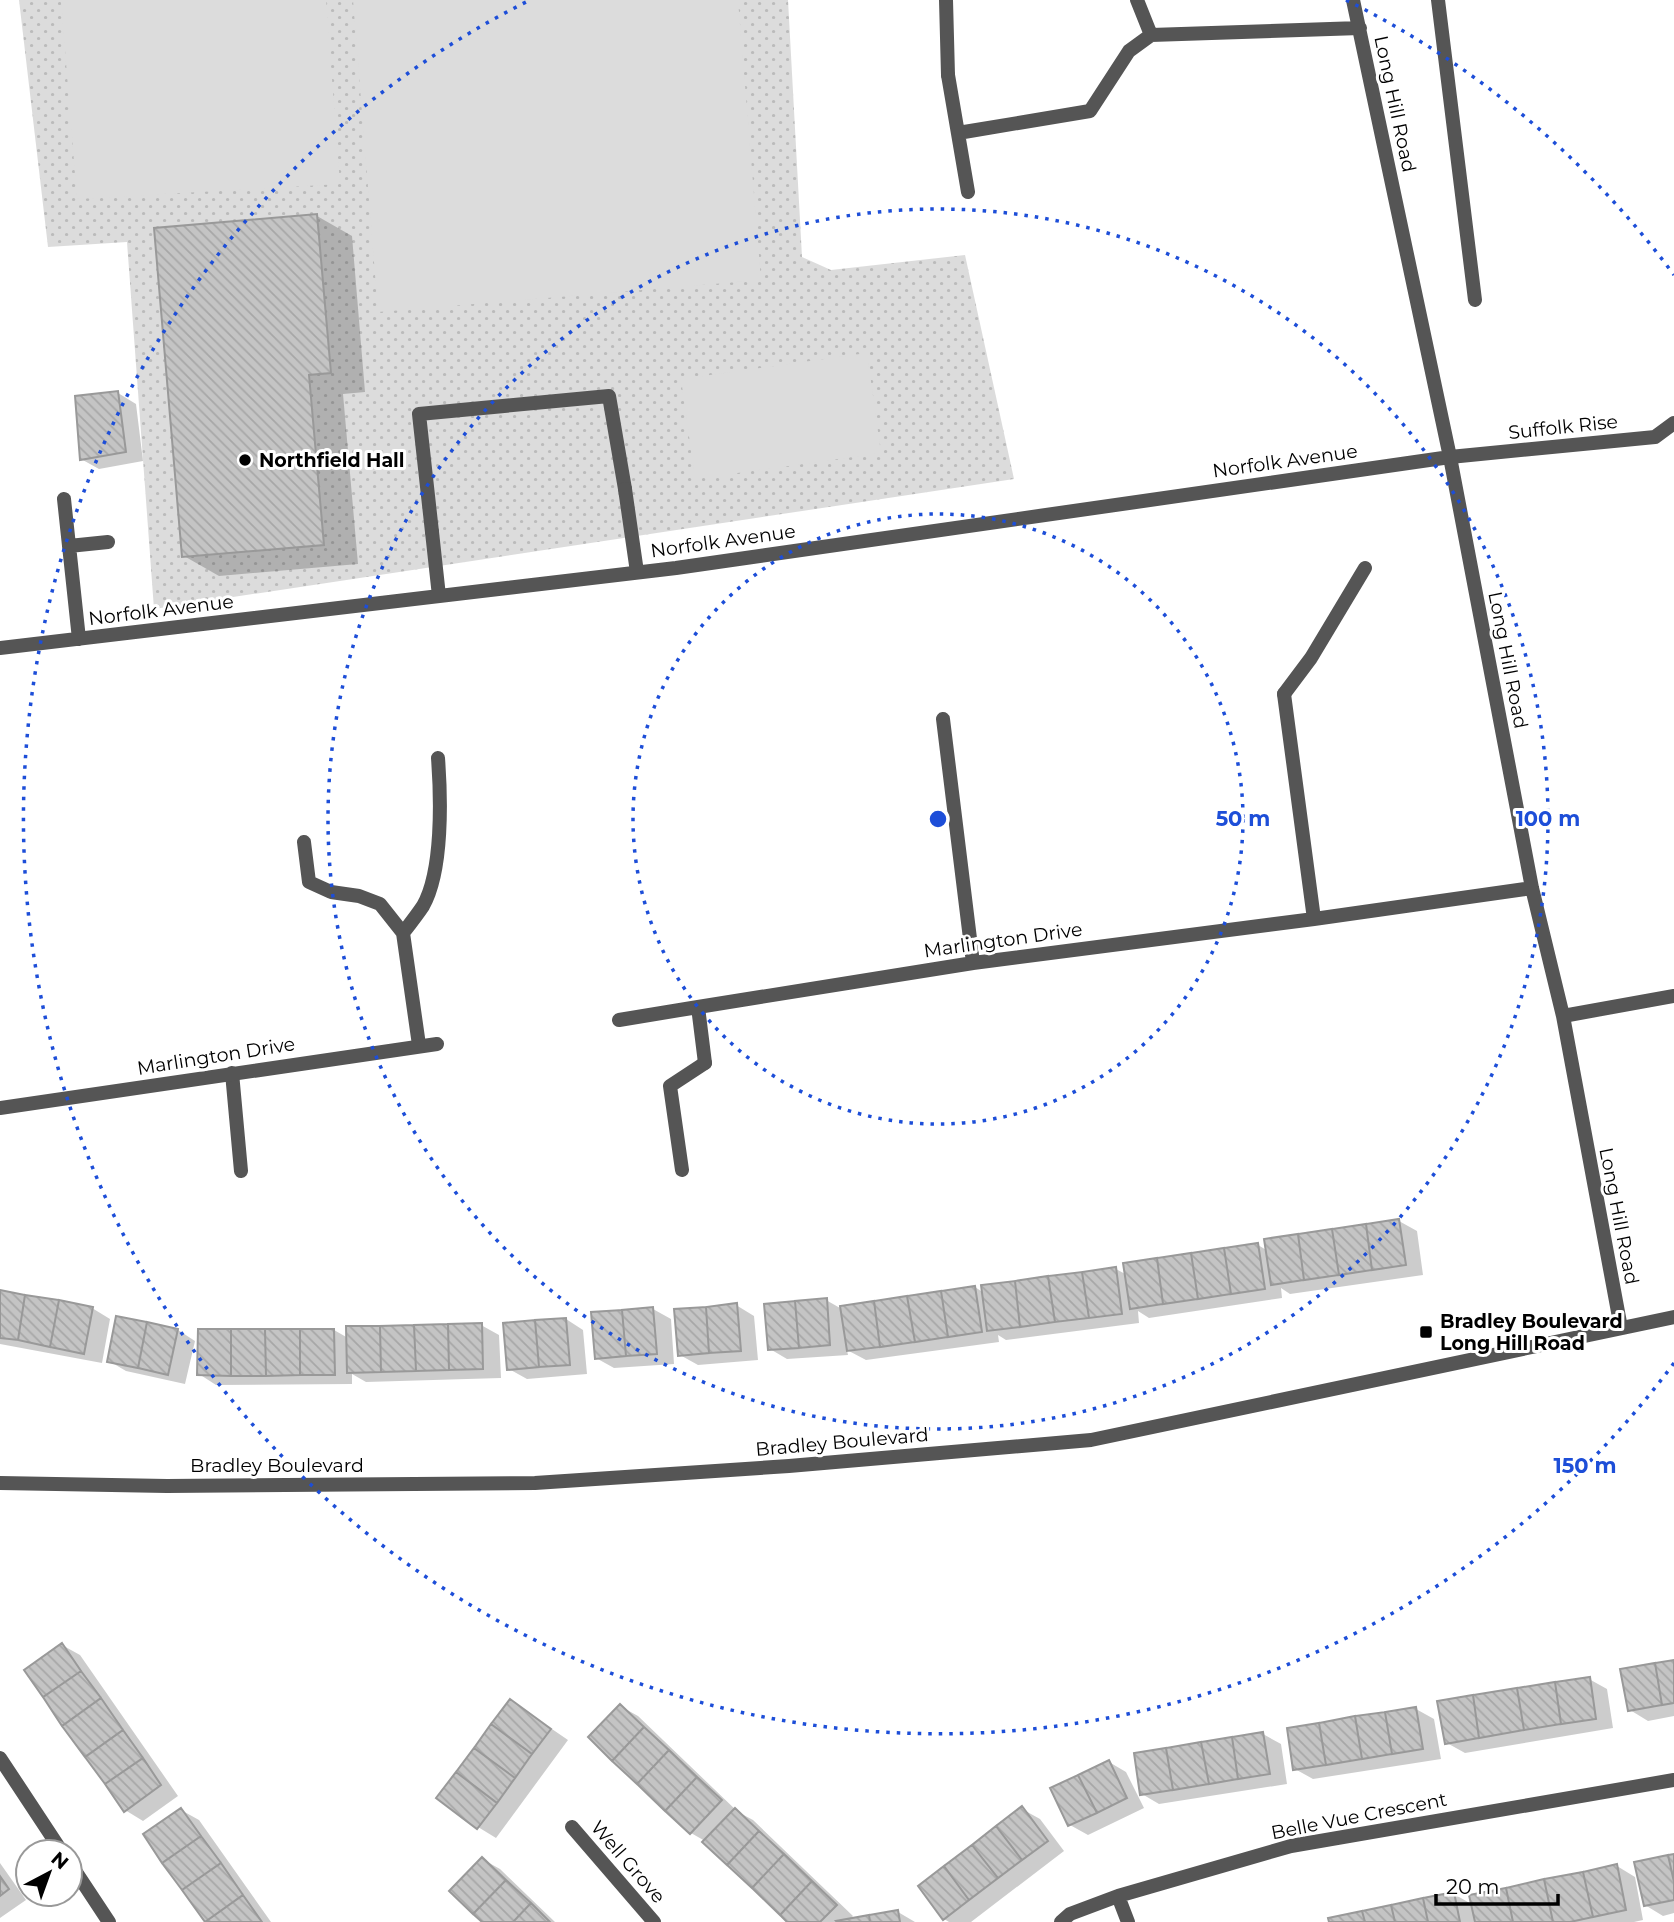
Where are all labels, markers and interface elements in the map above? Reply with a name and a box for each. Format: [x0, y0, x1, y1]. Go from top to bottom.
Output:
street label: Long Hill Road [1369, 34, 1421, 174]
street label: Suffolk Rise [1507, 410, 1619, 444]
street label: Norfolk Avenue [1211, 439, 1359, 483]
place label: Northfield Hall [259, 449, 405, 472]
marker: Northfield Hall [237, 452, 253, 468]
street label: Norfolk Avenue [649, 519, 797, 563]
street label: Long Hill Road [1483, 589, 1533, 731]
street label: Norfolk Avenue [87, 590, 235, 630]
text: 50 m [1216, 806, 1270, 831]
text: 100 m [1516, 806, 1580, 831]
centre of rings [926, 807, 950, 831]
street label: Marlington Drive [922, 917, 1084, 963]
street label: Marlington Drive [135, 1032, 297, 1080]
street label: Long Hill Road [1594, 1145, 1644, 1287]
place label: Bradley Boulevard Long Hill Road [1440, 1310, 1623, 1355]
marker: Bradley Boulevard Long Hill Road [1418, 1324, 1434, 1340]
street label: Bradley Boulevard [754, 1423, 930, 1461]
text: 150 m [1554, 1453, 1616, 1478]
street label: Bradley Boulevard [190, 1454, 364, 1477]
street label: Belle Vue Crescent [1269, 1788, 1449, 1844]
street label: Well Grove [586, 1816, 670, 1908]
north arrow [14, 1838, 84, 1908]
text: N [46, 1847, 73, 1874]
scale bar [1436, 1862, 1558, 1906]
text: 20 m [1446, 1874, 1500, 1899]

